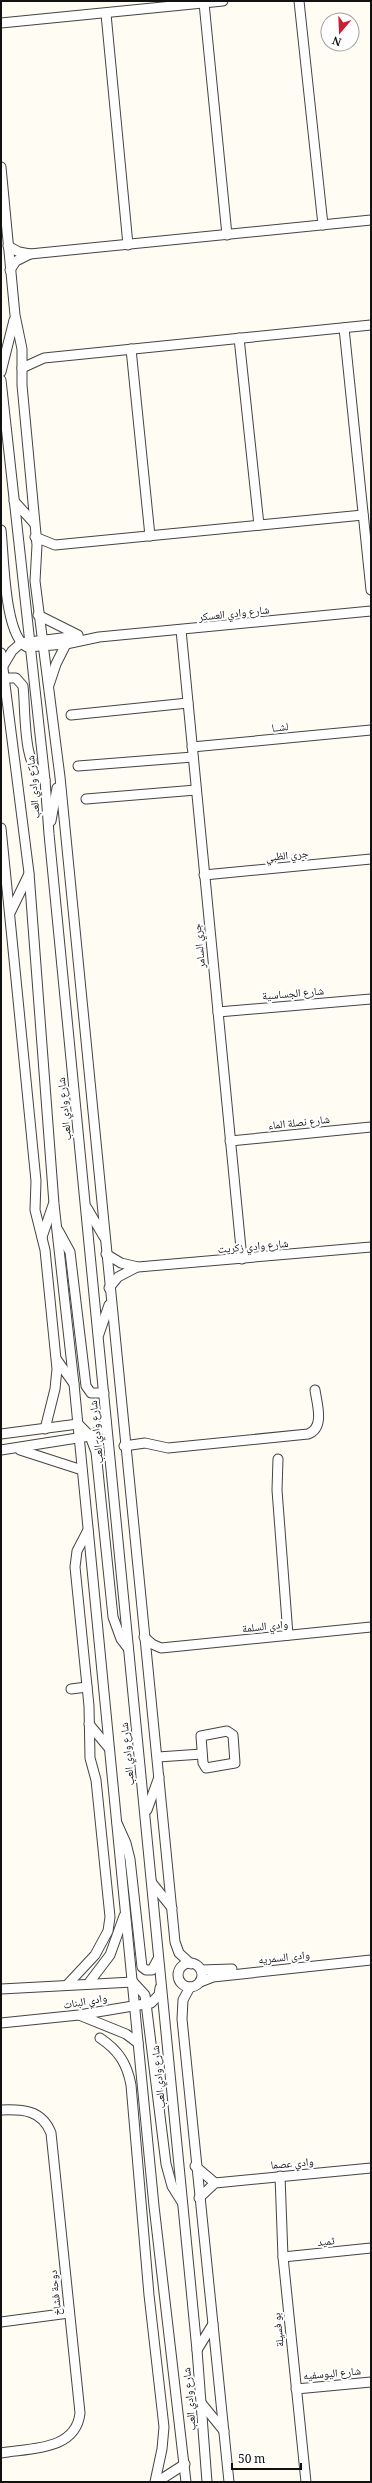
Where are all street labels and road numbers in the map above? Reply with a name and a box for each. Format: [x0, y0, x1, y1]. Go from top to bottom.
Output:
street label: شارع وادي العسكر [197, 601, 271, 628]
street label: لشــا [271, 718, 290, 739]
street label: شارع وادي العب [22, 754, 47, 819]
street label: جري الظبي [265, 845, 310, 868]
street label: جري السامر [189, 922, 212, 970]
street label: شارع الجساسية [261, 982, 325, 1007]
street label: شارع وادي العب [53, 1076, 78, 1141]
street label: شارع نصلة الماء [267, 1111, 331, 1136]
street label: شارع وادي زكريت [217, 1235, 289, 1260]
street label: شارع وادي العب [85, 1399, 110, 1464]
street label: وادي السلمة [241, 1616, 289, 1639]
street label: شارع وادي العب [116, 1721, 141, 1786]
street label: وادى السمريه [258, 1946, 311, 1971]
street label: وادي البنات [62, 1989, 109, 2016]
street label: شارع وادي العب [147, 2044, 172, 2109]
street label: وادي عصما [270, 2153, 314, 2176]
street label: ثميد [316, 2232, 336, 2253]
street label: دوحة فشاخ [45, 2269, 68, 2317]
street label: بو فسيلة [268, 2312, 291, 2348]
street label: شارع اليوسفيه [302, 2363, 362, 2386]
street label: شارع وادي العب [178, 2366, 203, 2431]

